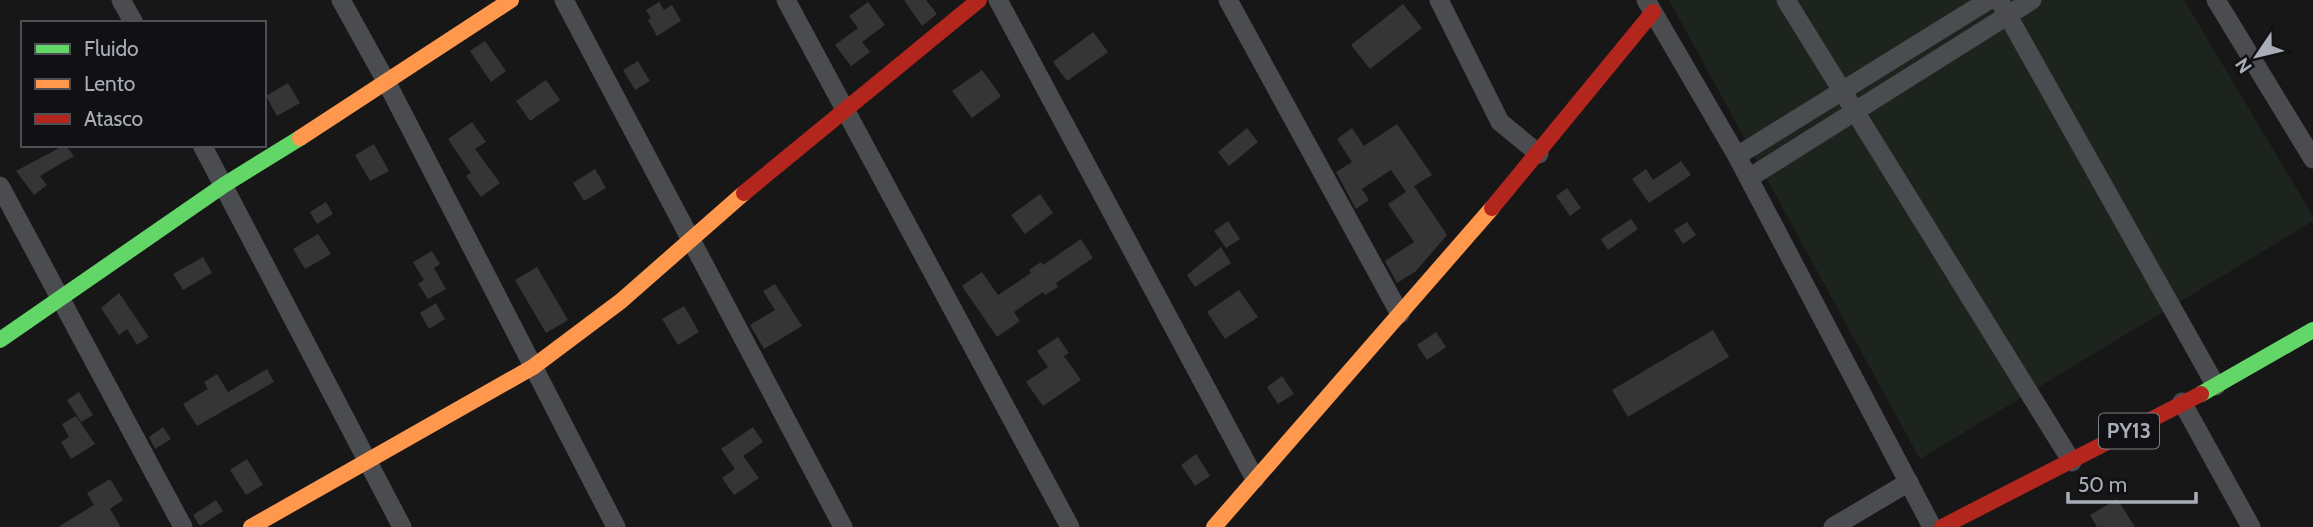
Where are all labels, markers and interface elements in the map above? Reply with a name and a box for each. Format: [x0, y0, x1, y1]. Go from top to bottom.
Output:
legend [21, 21, 266, 147]
north arrow [2222, 21, 2292, 91]
text: Fluido [84, 36, 139, 61]
text: N [2230, 53, 2257, 78]
text: Lento [84, 71, 135, 96]
text: Atasco [84, 106, 143, 131]
road number: PY13 [2099, 414, 2159, 448]
scale bar [2068, 461, 2196, 505]
text: 50 m [2078, 472, 2127, 497]

